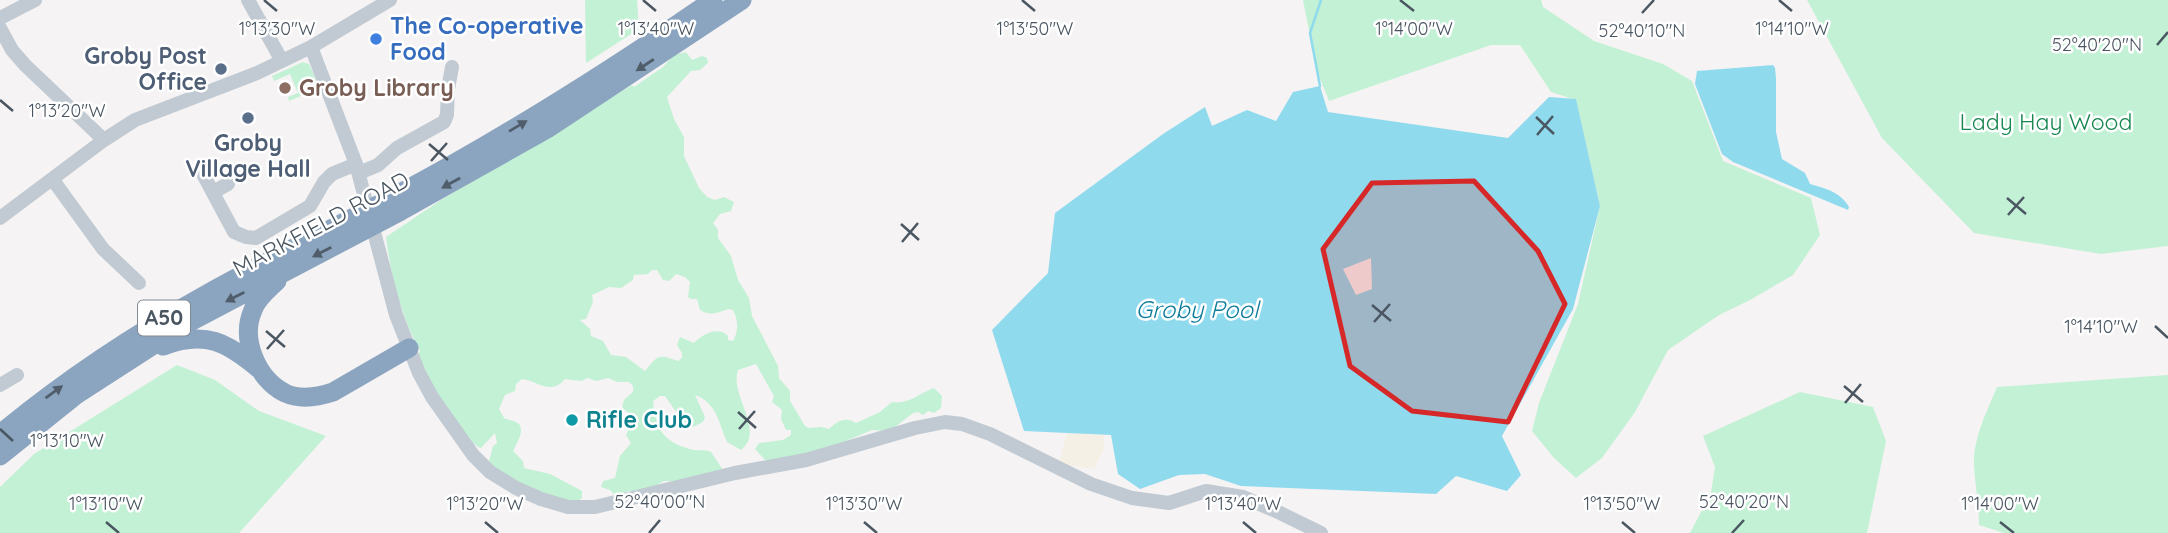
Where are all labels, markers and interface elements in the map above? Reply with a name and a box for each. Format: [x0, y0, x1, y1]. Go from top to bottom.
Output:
place label: The Co-operative Food [390, 11, 584, 66]
text: 1°13'30"W [239, 17, 315, 40]
text: 1°13'40"W [618, 17, 694, 40]
text: 1°13'50"W [996, 17, 1074, 40]
text: 1°14'00"W [1375, 17, 1453, 40]
text: 1°14'10"W [1755, 17, 1829, 40]
text: 52°40'10"N [1599, 19, 1685, 42]
marker: The Co-operative Food [368, 31, 384, 47]
text: 52°40'20"N [2052, 33, 2142, 56]
place label: Groby Post Office [84, 41, 207, 96]
one-way arrow [635, 59, 655, 72]
marker: Groby Post Office [213, 61, 229, 77]
place label: Groby Library [299, 73, 454, 102]
marker: Groby Library [277, 80, 293, 96]
text: 1°13'20"W [28, 99, 106, 122]
park label: Lady Hay Wood [1960, 107, 2132, 136]
marker: Groby Village Hall [240, 110, 256, 126]
one-way arrow [508, 120, 527, 132]
place label: Groby Village Hall [185, 128, 311, 183]
street label: MARKFIELD ROAD [228, 165, 414, 282]
one-way arrow [440, 177, 460, 189]
one-way arrow [312, 247, 332, 258]
one-way arrow [225, 291, 245, 302]
water label: Groby Pool [1135, 294, 1261, 324]
road number: A50 [138, 300, 190, 336]
text: 1°14'10"W [2064, 315, 2138, 338]
one-way arrow [44, 385, 63, 399]
place label: Rifle Club [586, 405, 692, 434]
marker: Rifle Club [564, 412, 580, 428]
text: 1°13'10"W [30, 429, 104, 452]
text: 52°40'00"N [615, 490, 705, 513]
text: 52°40'20"N [1699, 490, 1789, 513]
text: 1°13'10"W [69, 492, 143, 515]
text: 1°13'20"W [446, 492, 524, 515]
text: 1°13'30"W [826, 492, 902, 515]
text: 1°13'40"W [1205, 492, 1281, 515]
text: 1°13'50"W [1583, 492, 1661, 515]
text: 1°14'00"W [1961, 492, 2039, 515]

